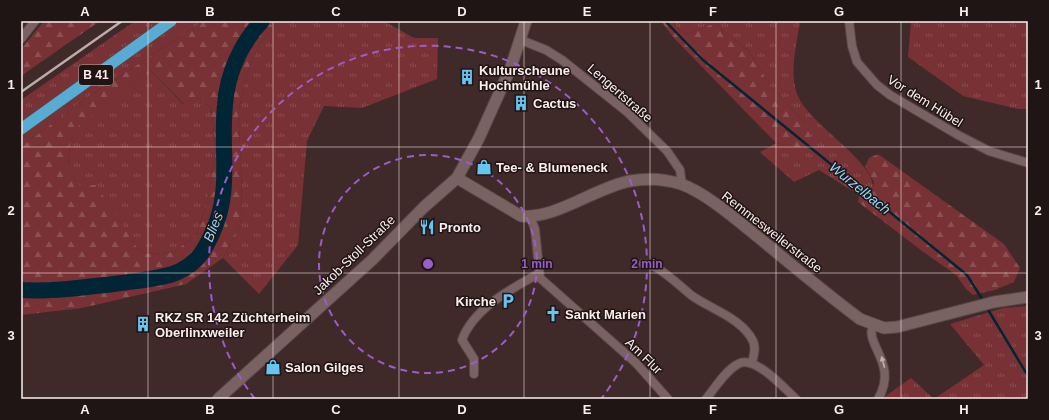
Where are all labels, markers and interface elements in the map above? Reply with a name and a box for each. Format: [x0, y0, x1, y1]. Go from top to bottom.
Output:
text: A [80, 4, 90, 19]
text: B [205, 4, 215, 19]
text: C [331, 4, 341, 19]
text: D [457, 4, 467, 19]
text: E [583, 4, 592, 19]
text: F [709, 4, 717, 19]
text: G [834, 4, 844, 19]
text: H [959, 4, 969, 19]
street label: Lengertstraße [585, 61, 655, 125]
place label: Kulturscheune Hochmühle [479, 63, 570, 93]
road number: B 41 [79, 65, 113, 85]
building icon: Kulturscheune Hochmühle [458, 68, 476, 86]
street label: Vor dem Hübel [885, 72, 966, 130]
text: 1 [7, 77, 15, 92]
text: 1 [1034, 77, 1042, 92]
building icon: Cactus [512, 94, 530, 112]
place label: Cactus [533, 96, 576, 111]
shop icon: Tee- & Blumeneck [475, 158, 493, 176]
water label: Wurzelbach [826, 159, 894, 218]
place label: Tee- & Blumeneck [496, 160, 609, 175]
street label: Remmesweilerstraße [719, 188, 825, 276]
text: 2 [7, 203, 15, 218]
text: 2 [1034, 203, 1042, 218]
water label: Blies [200, 210, 226, 244]
street label: Jakob-Stoll-Straße [310, 212, 398, 298]
restaurant icon: Pronto [418, 218, 436, 236]
place label: Pronto [439, 220, 481, 235]
centre of rings [421, 257, 435, 271]
text: 1 min [521, 257, 553, 271]
text: 2 min [631, 257, 663, 271]
parking icon: Kirche [499, 292, 517, 310]
place label: Kirche [456, 294, 496, 309]
church icon: Sankt Marien [544, 305, 562, 323]
place label: Sankt Marien [565, 307, 646, 322]
place label: RKZ SR 142 Züchterheim Oberlinxweiler [155, 310, 310, 340]
building icon: RKZ SR 142 Züchterheim Oberlinxweiler [134, 315, 152, 333]
text: 3 [7, 328, 15, 343]
text: 3 [1034, 328, 1042, 343]
street label: Am Flur [622, 335, 666, 378]
one-way arrow [879, 356, 885, 368]
shop icon: Salon Gilges [264, 358, 282, 376]
place label: Salon Gilges [285, 360, 364, 375]
text: A [80, 402, 90, 417]
text: B [205, 402, 215, 417]
text: C [331, 402, 341, 417]
text: D [457, 402, 467, 417]
text: E [583, 402, 592, 417]
text: F [709, 402, 717, 417]
text: G [834, 402, 844, 417]
text: H [959, 402, 969, 417]

